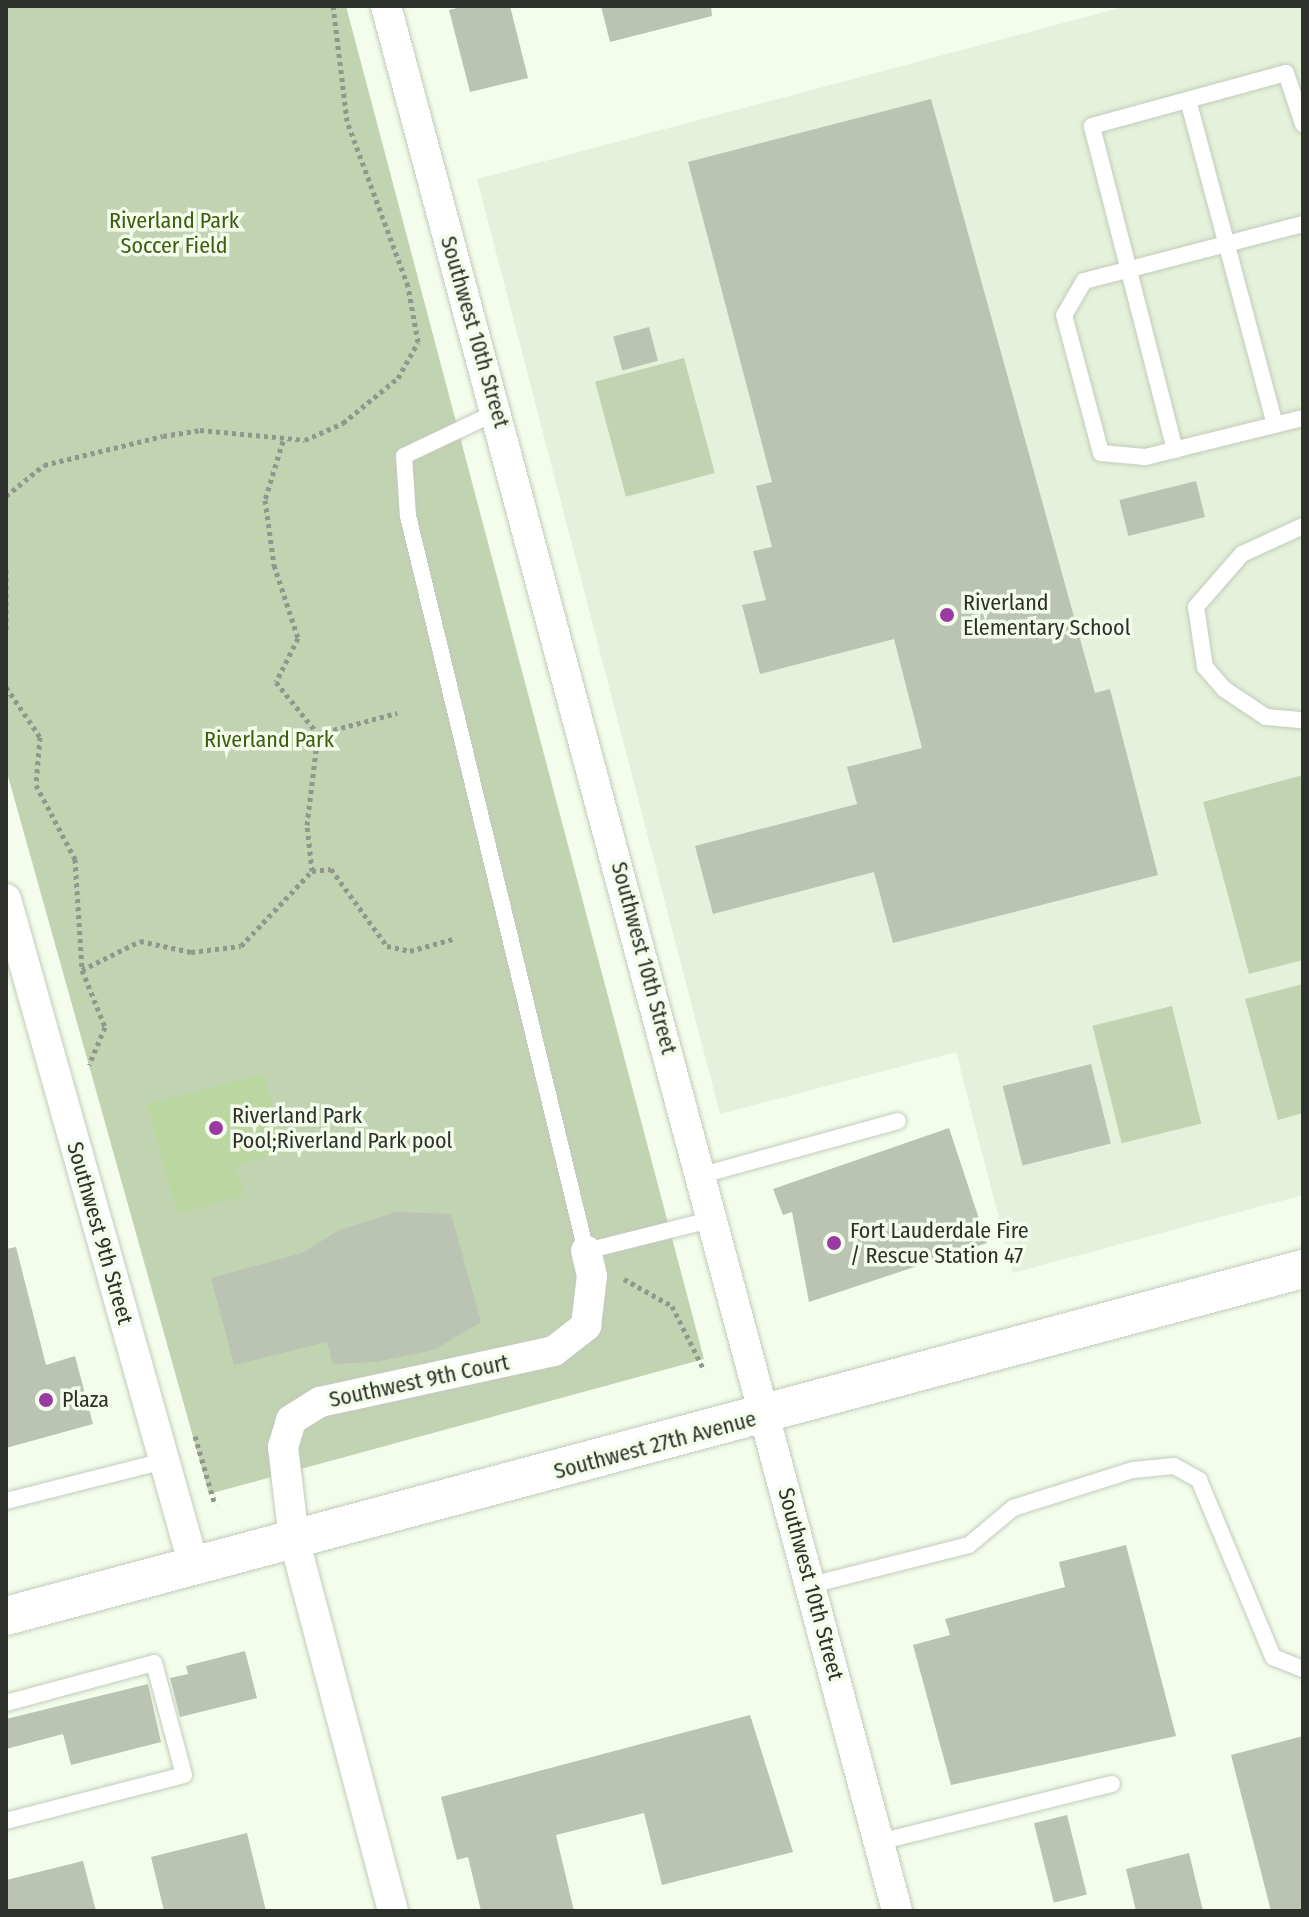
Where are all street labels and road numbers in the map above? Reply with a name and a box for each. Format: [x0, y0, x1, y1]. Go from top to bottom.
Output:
street label: Southwest 10th Street [435, 233, 515, 431]
street label: Southwest 10th Street [606, 859, 682, 1057]
street label: Southwest 9th Street [61, 1139, 139, 1327]
street label: Southwest 9th Court [327, 1349, 511, 1413]
street label: Southwest 27th Avenue [551, 1405, 759, 1485]
street label: Southwest 10th Street [773, 1485, 849, 1683]

